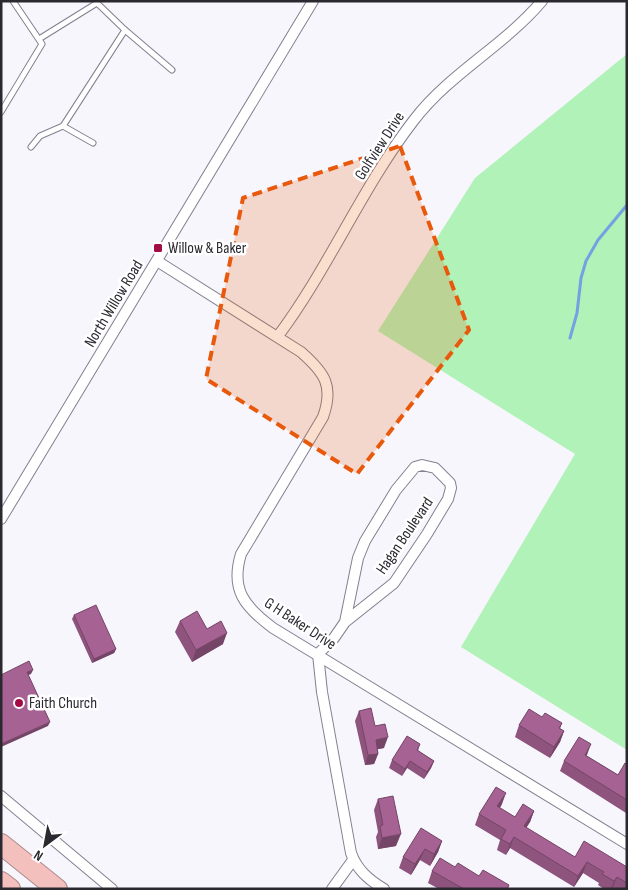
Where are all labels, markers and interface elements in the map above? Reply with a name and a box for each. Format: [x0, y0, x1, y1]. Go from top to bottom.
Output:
street label: Golfview Drive [351, 108, 409, 184]
place label: Willow & Baker [168, 239, 247, 258]
marker: Willow & Baker [152, 242, 164, 254]
street label: North Willow Road [81, 257, 147, 351]
street label: Hagan Boulevard [372, 494, 438, 578]
street label: G H Baker Drive [260, 594, 340, 654]
place label: Faith Church [29, 694, 97, 713]
marker: Faith Church [13, 697, 25, 709]
north arrow [20, 820, 70, 870]
text: N [31, 846, 46, 865]

